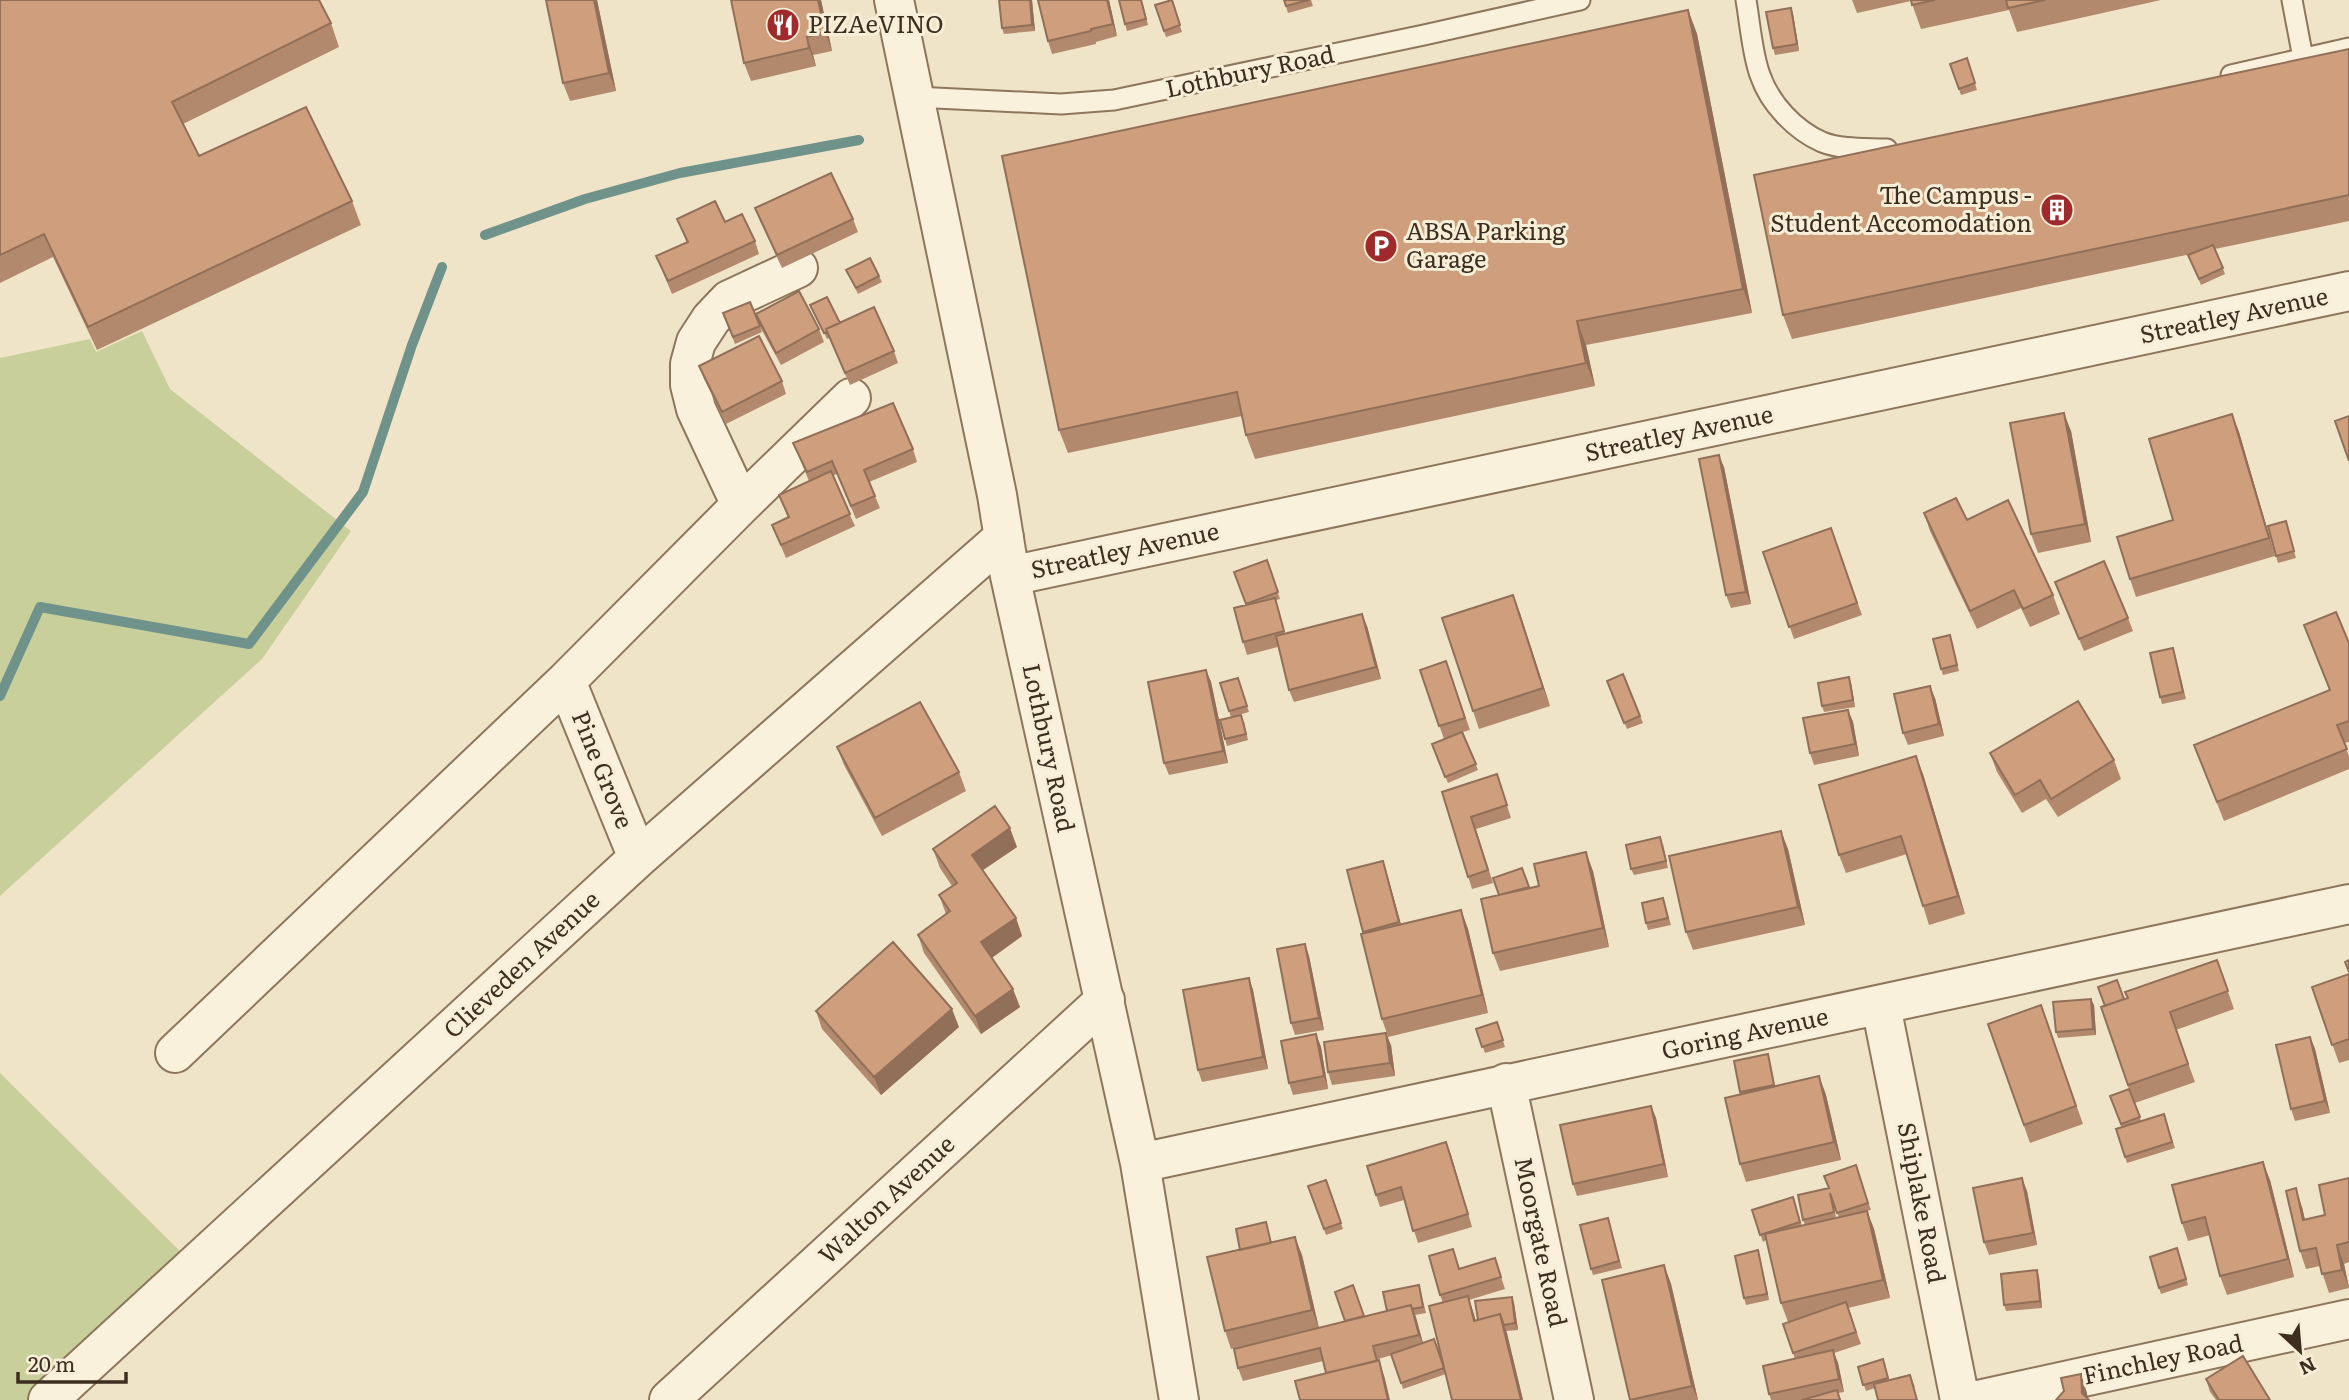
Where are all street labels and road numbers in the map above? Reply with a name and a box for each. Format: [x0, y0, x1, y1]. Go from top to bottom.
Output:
street label: Lothbury Road [1162, 35, 1337, 105]
street label: Streatley Avenue [2136, 277, 2331, 351]
street label: Streatley Avenue [1581, 395, 1776, 469]
street label: Streatley Avenue [1027, 512, 1222, 586]
street label: Lothbury Road [1015, 660, 1085, 835]
street label: Pine Grove [565, 705, 644, 833]
street label: Clieveden Avenue [434, 881, 606, 1045]
street label: Goring Avenue [1658, 997, 1831, 1066]
street label: Shiplake Road [1891, 1119, 1956, 1286]
street label: Walton Avenue [809, 1126, 961, 1271]
street label: Moorgate Road [1507, 1153, 1578, 1330]
street label: Finchley Road [2079, 1323, 2246, 1392]

